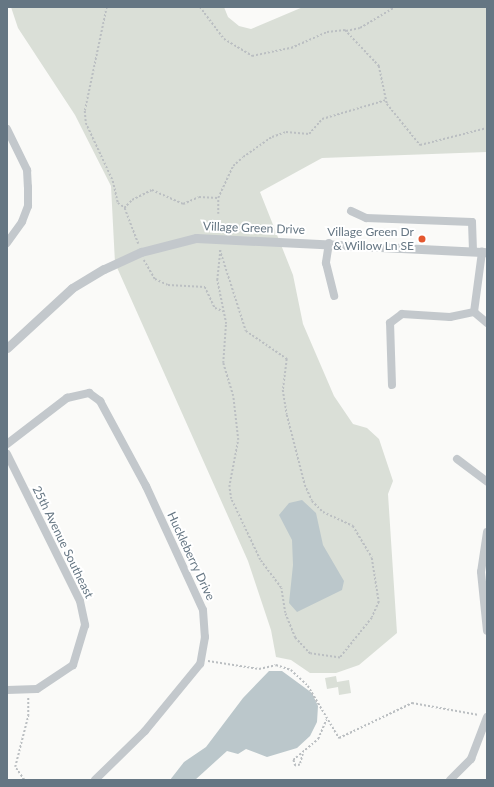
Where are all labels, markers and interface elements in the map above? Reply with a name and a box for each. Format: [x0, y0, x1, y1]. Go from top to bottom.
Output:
street label: Village Green Drive [203, 219, 305, 237]
place label: Village Green Dr & Willow Ln SE [327, 225, 414, 253]
marker: Village Green Dr & Willow Ln SE [417, 234, 427, 244]
street label: 25th Avenue Southeast [29, 483, 97, 601]
street label: Huckleberry Drive [164, 509, 218, 603]

